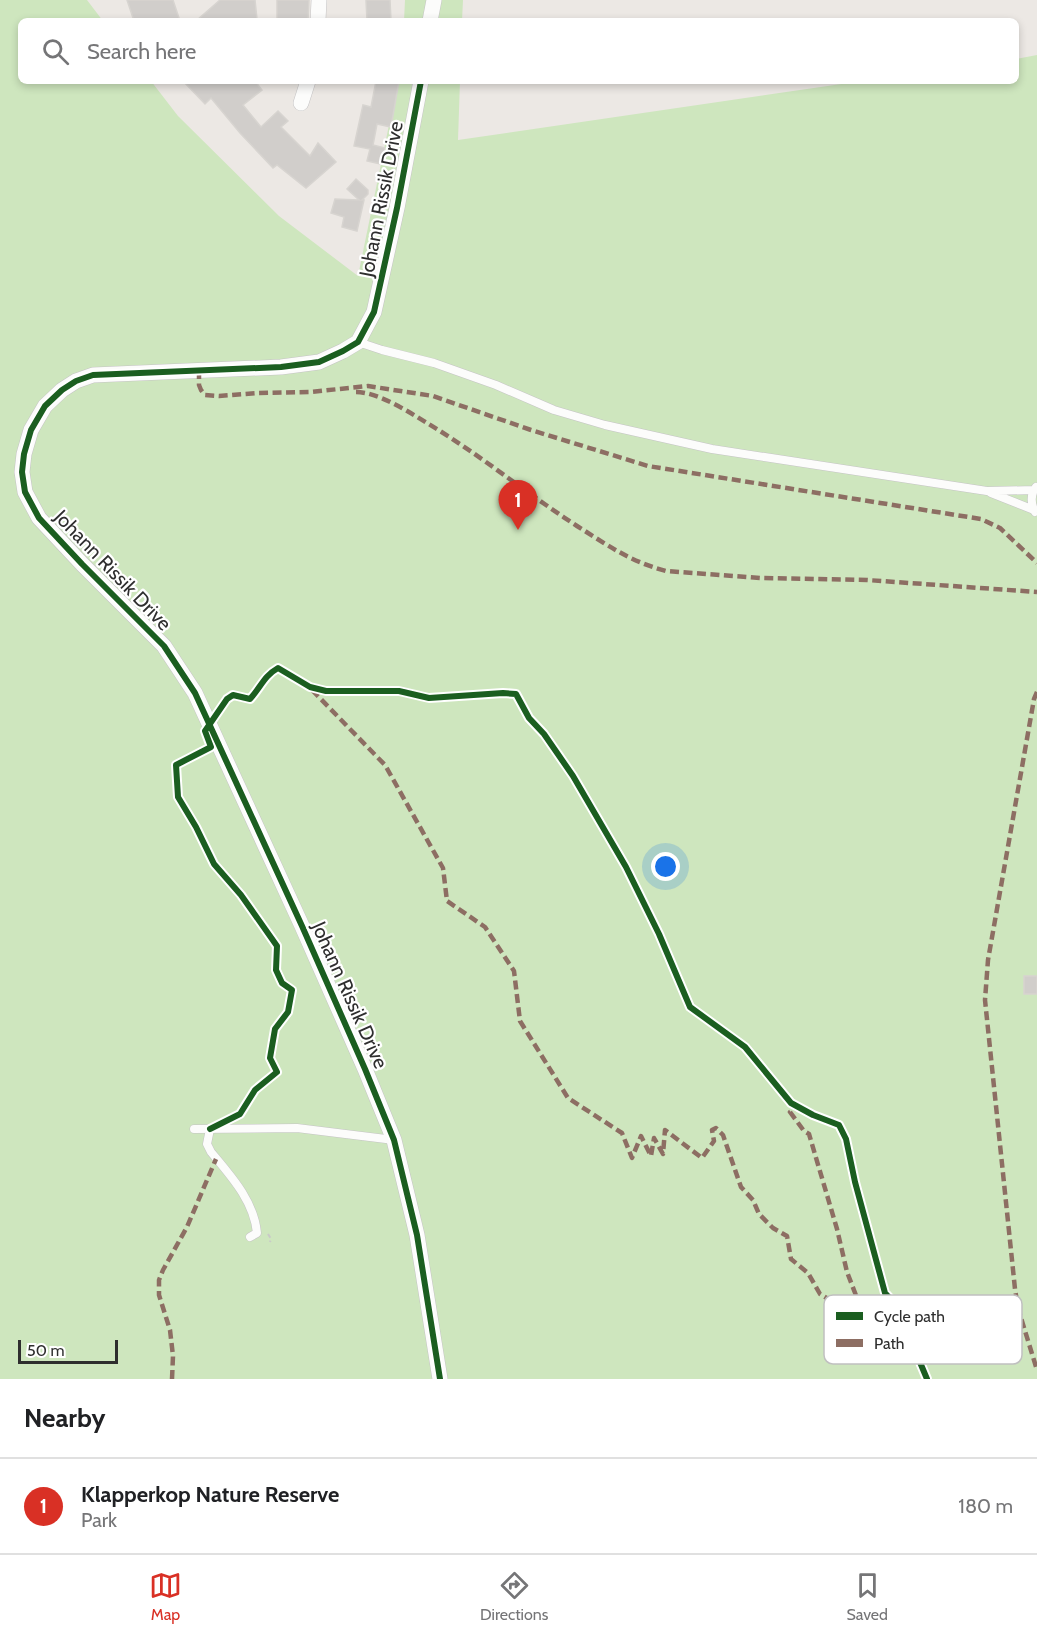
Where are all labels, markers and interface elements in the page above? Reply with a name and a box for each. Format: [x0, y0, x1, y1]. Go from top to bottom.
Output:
search box [18, 18, 1019, 84]
icon: search [39, 35, 72, 68]
text: Search here [87, 38, 196, 65]
street label: Johann Rissik Drive [354, 119, 408, 280]
pin: 1 [498, 480, 538, 530]
street label: Johann Rissik Drive [49, 504, 177, 635]
your location [651, 852, 680, 881]
street label: Johann Rissik Drive [306, 917, 393, 1072]
legend [824, 1295, 1022, 1364]
text: Cycle path [874, 1307, 945, 1326]
text: Path [874, 1334, 905, 1353]
scale bar [18, 1337, 118, 1364]
text: 50 m [27, 1341, 64, 1360]
text: Nearby [24, 1402, 105, 1434]
text: Klapperkop Nature Reserve [81, 1481, 339, 1508]
text: 1 [40, 1494, 47, 1518]
text: 180 m [958, 1494, 1013, 1518]
text: Park [81, 1508, 117, 1532]
tab: Map [149, 1569, 182, 1624]
tab: Directions [480, 1569, 548, 1624]
tab: Saved [846, 1569, 888, 1624]

